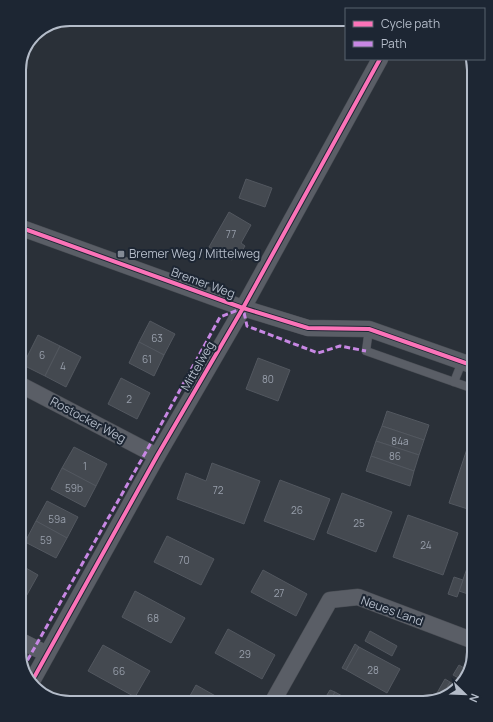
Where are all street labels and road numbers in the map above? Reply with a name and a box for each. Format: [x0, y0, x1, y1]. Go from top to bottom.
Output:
street label: Bremer Weg [169, 263, 238, 302]
street label: Mittelweg [177, 338, 219, 394]
street label: Rostocker Weg [47, 392, 129, 447]
street label: Neues Land [359, 591, 426, 630]

